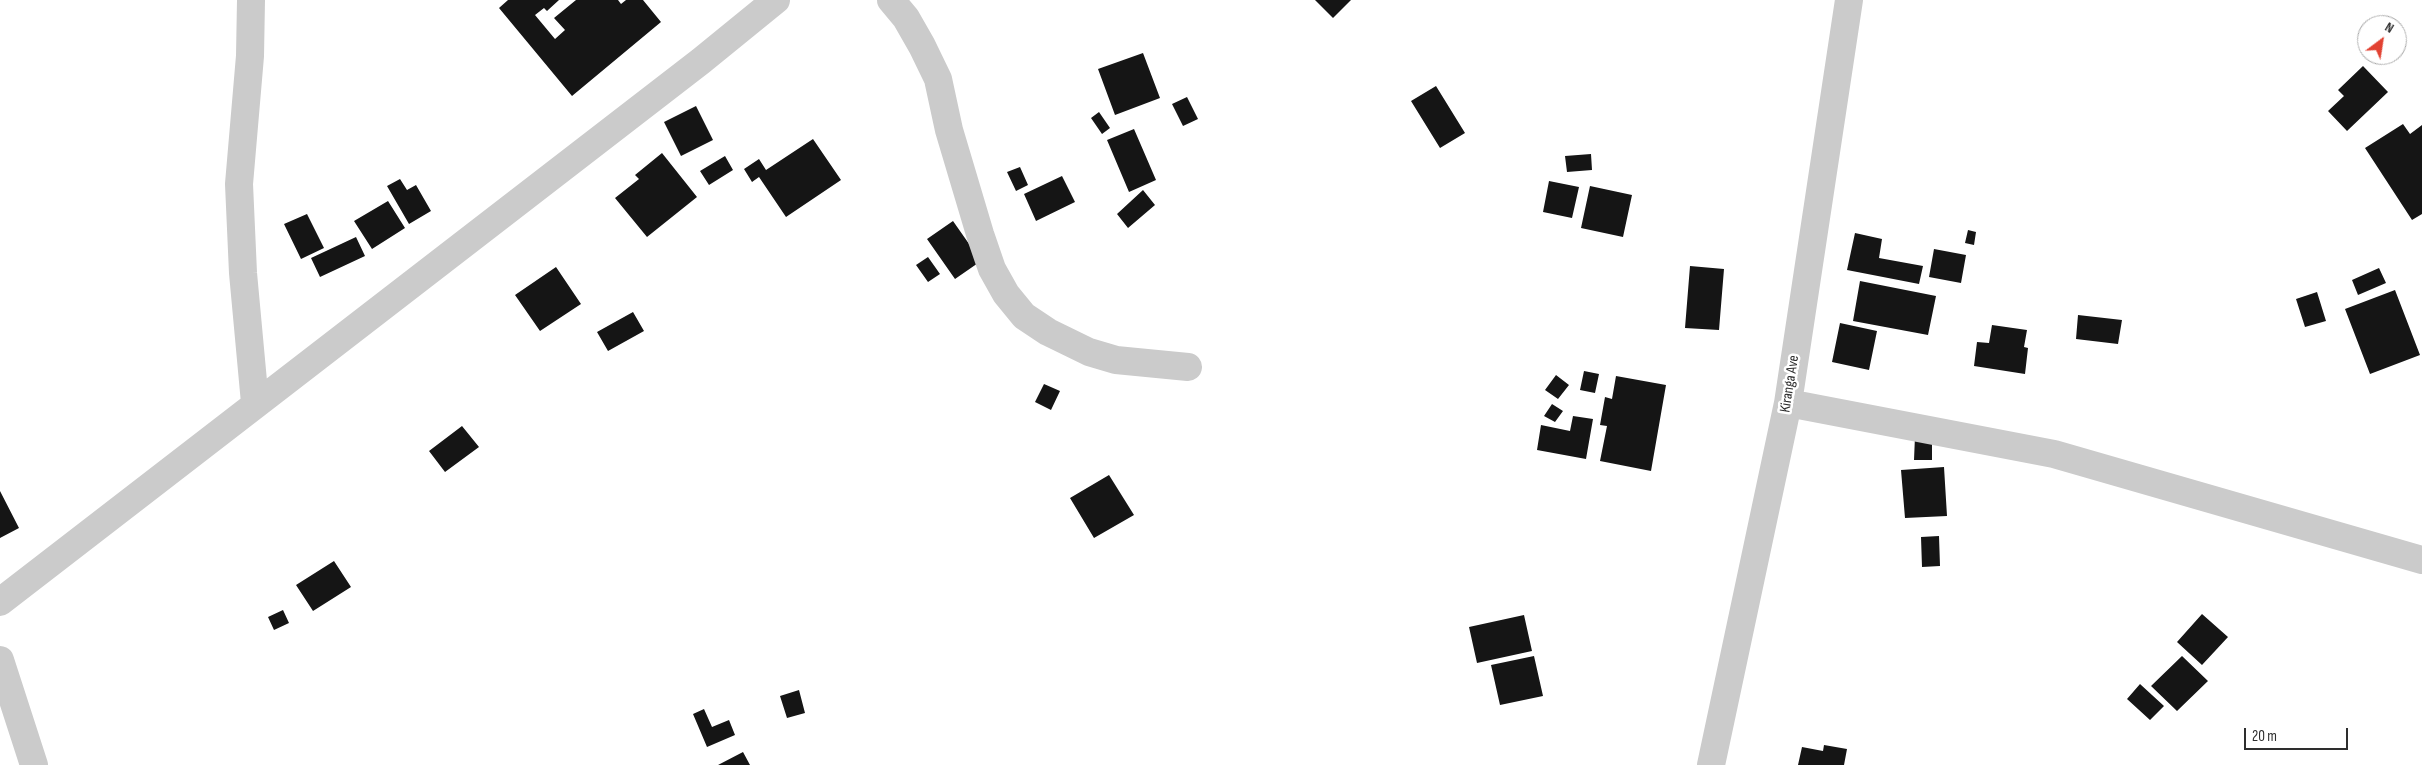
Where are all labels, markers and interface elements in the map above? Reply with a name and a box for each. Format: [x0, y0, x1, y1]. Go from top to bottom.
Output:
north arrow [2357, 15, 2407, 65]
text: N [2382, 18, 2397, 37]
street label: Kiranga Ave [1777, 354, 1803, 414]
scale bar [2247, 718, 2351, 750]
text: 20 m [2252, 727, 2277, 746]

